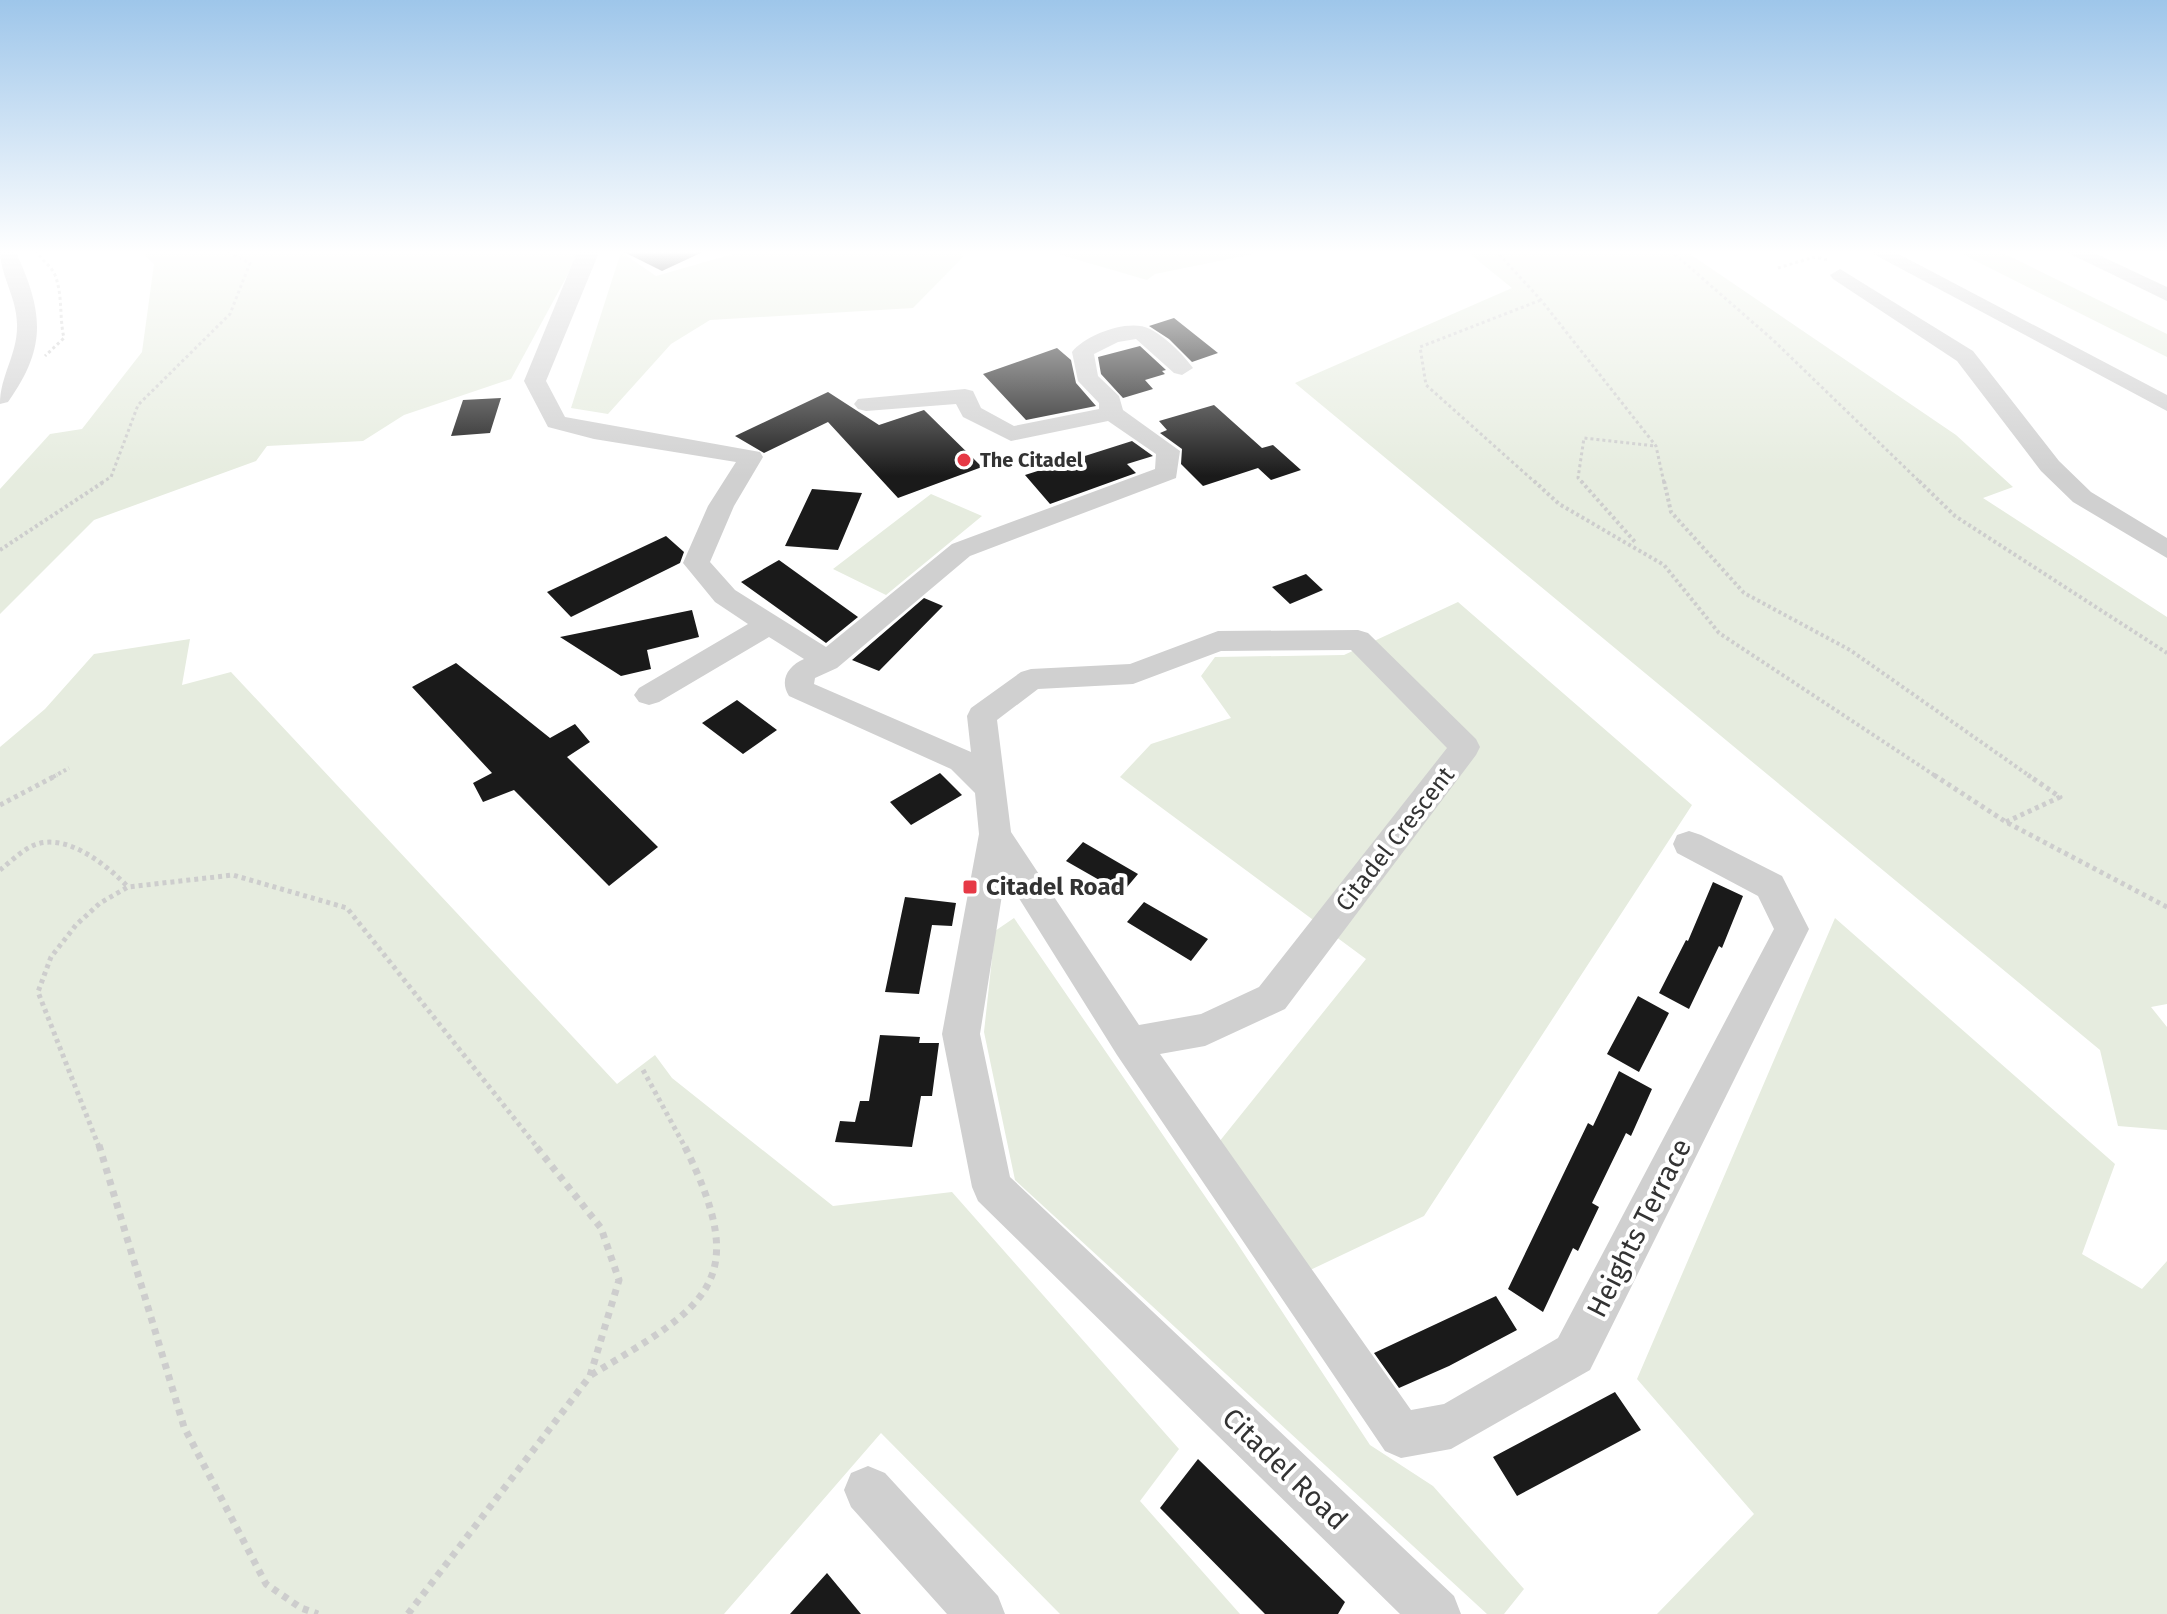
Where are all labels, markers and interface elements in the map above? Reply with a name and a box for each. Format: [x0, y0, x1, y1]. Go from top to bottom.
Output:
place label: The Citadel [980, 448, 1083, 472]
marker: The Citadel [955, 451, 973, 469]
street label: Citadel Crescent [1330, 761, 1460, 917]
place label: Citadel Road [986, 873, 1125, 901]
marker: Citadel Road [961, 878, 979, 896]
street label: Heights Terrace [1580, 1133, 1698, 1323]
street label: Citadel Road [1216, 1401, 1354, 1537]

